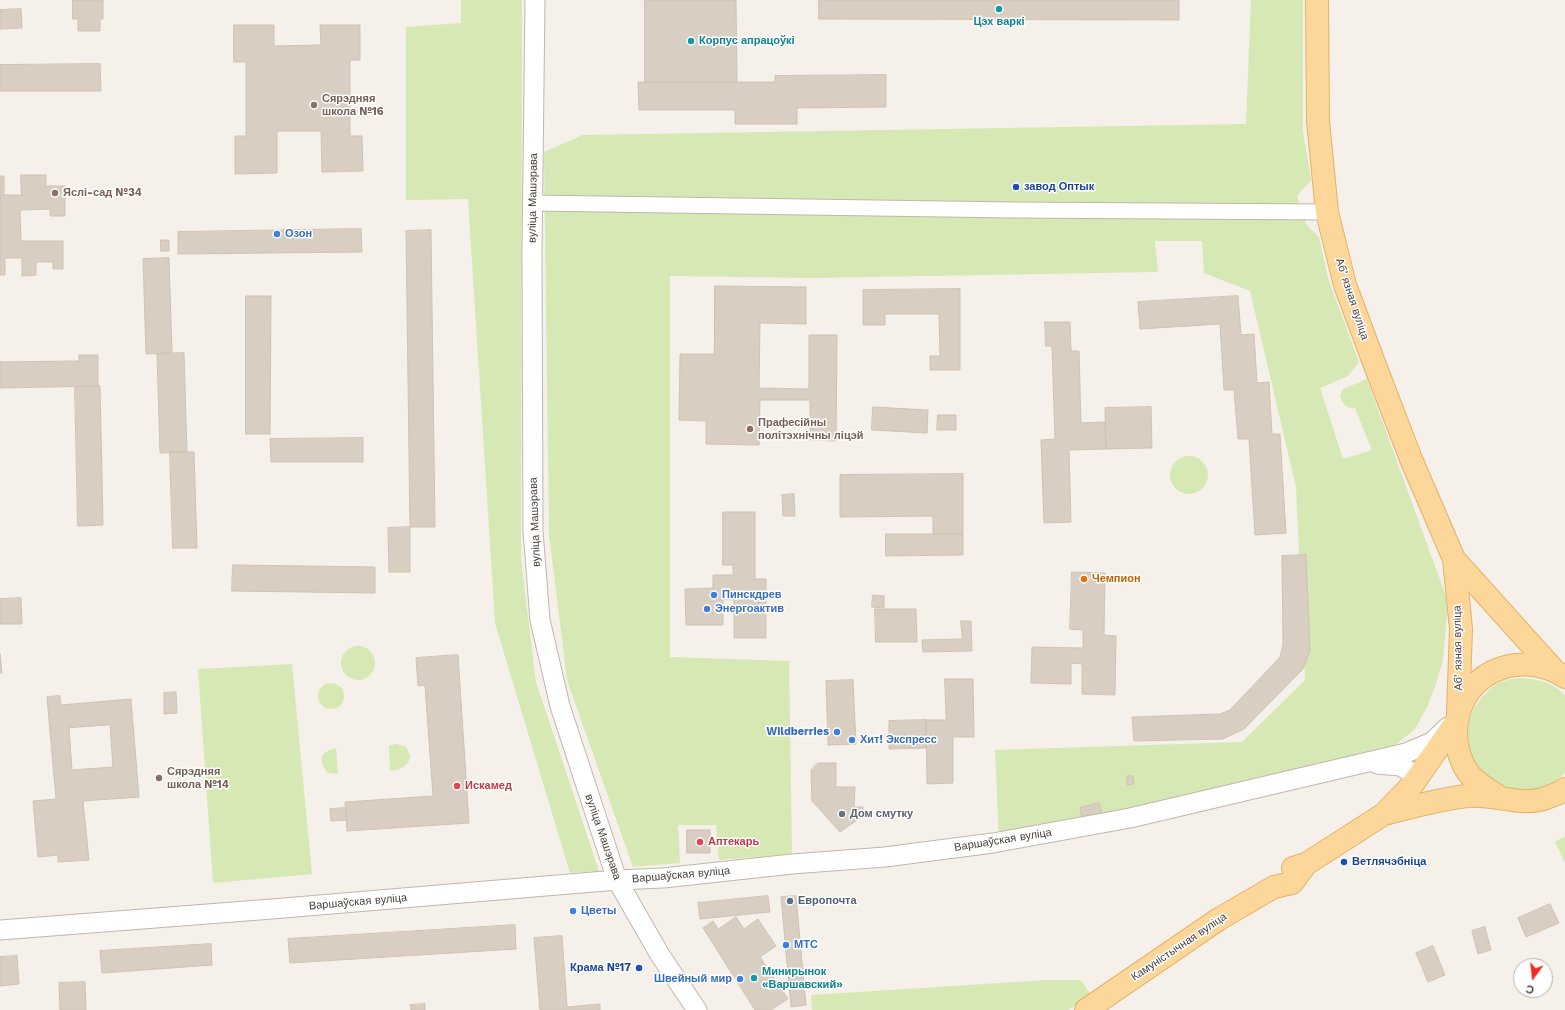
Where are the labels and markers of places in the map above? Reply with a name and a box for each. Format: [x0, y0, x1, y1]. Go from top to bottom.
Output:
marker: Цэх варкі [994, 4, 1004, 14]
place label: Цэх варкі [973, 15, 1025, 29]
place label: Корпус апрацоўкі [699, 34, 795, 48]
marker: Корпус апрацоўкі [686, 36, 696, 46]
place label: Сярэдняя школа №16 [322, 92, 384, 118]
marker: Сярэдняя школа №16 [309, 100, 319, 110]
place label: завод Оптык [1024, 180, 1094, 194]
marker: завод Оптык [1011, 182, 1021, 192]
place label: Яслі-сад №34 [63, 186, 142, 200]
marker: Яслі-сад №34 [50, 188, 60, 198]
place label: Озон [285, 227, 312, 241]
marker: Озон [272, 229, 282, 239]
place label: Прафесійны політэхнічны ліцэй [758, 416, 863, 442]
marker: Прафесійны політэхнічны ліцэй [745, 424, 755, 434]
place label: Чемпион [1092, 572, 1141, 586]
marker: Чемпион [1079, 574, 1089, 584]
place label: Пинскдрев [722, 588, 782, 602]
marker: Пинскдрев [709, 590, 719, 600]
place label: Энергоактив [715, 602, 784, 616]
marker: Энергоактив [702, 604, 712, 614]
place label: Wildberries [766, 725, 829, 739]
marker: Wildberries [832, 727, 842, 737]
place label: Хит! Экспресс [860, 733, 937, 747]
marker: Хит! Экспресс [847, 735, 857, 745]
place label: Сярэдняя школа №14 [167, 765, 229, 791]
marker: Сярэдняя школа №14 [154, 773, 164, 783]
place label: Искамед [465, 779, 512, 793]
marker: Искамед [452, 781, 462, 791]
place label: Дом смутку [850, 807, 913, 821]
marker: Дом смутку [837, 809, 847, 819]
place label: Аптекарь [708, 835, 759, 849]
marker: Аптекарь [695, 837, 705, 847]
place label: Ветлячэбніца [1352, 855, 1426, 869]
marker: Ветлячэбніца [1339, 857, 1349, 867]
place label: Европочта [798, 894, 857, 908]
marker: Европочта [785, 896, 795, 906]
place label: Цветы [581, 904, 616, 918]
marker: Цветы [568, 906, 578, 916]
place label: МТС [794, 938, 818, 952]
marker: МТС [781, 940, 791, 950]
place label: Крама №17 [570, 961, 631, 975]
marker: Крама №17 [634, 963, 644, 973]
place label: Минирынок «Варшавский» [762, 965, 843, 991]
place label: Швейный мир [654, 972, 732, 986]
marker: Минирынок «Варшавский» [749, 973, 759, 983]
marker: Швейный мир [735, 974, 745, 984]

